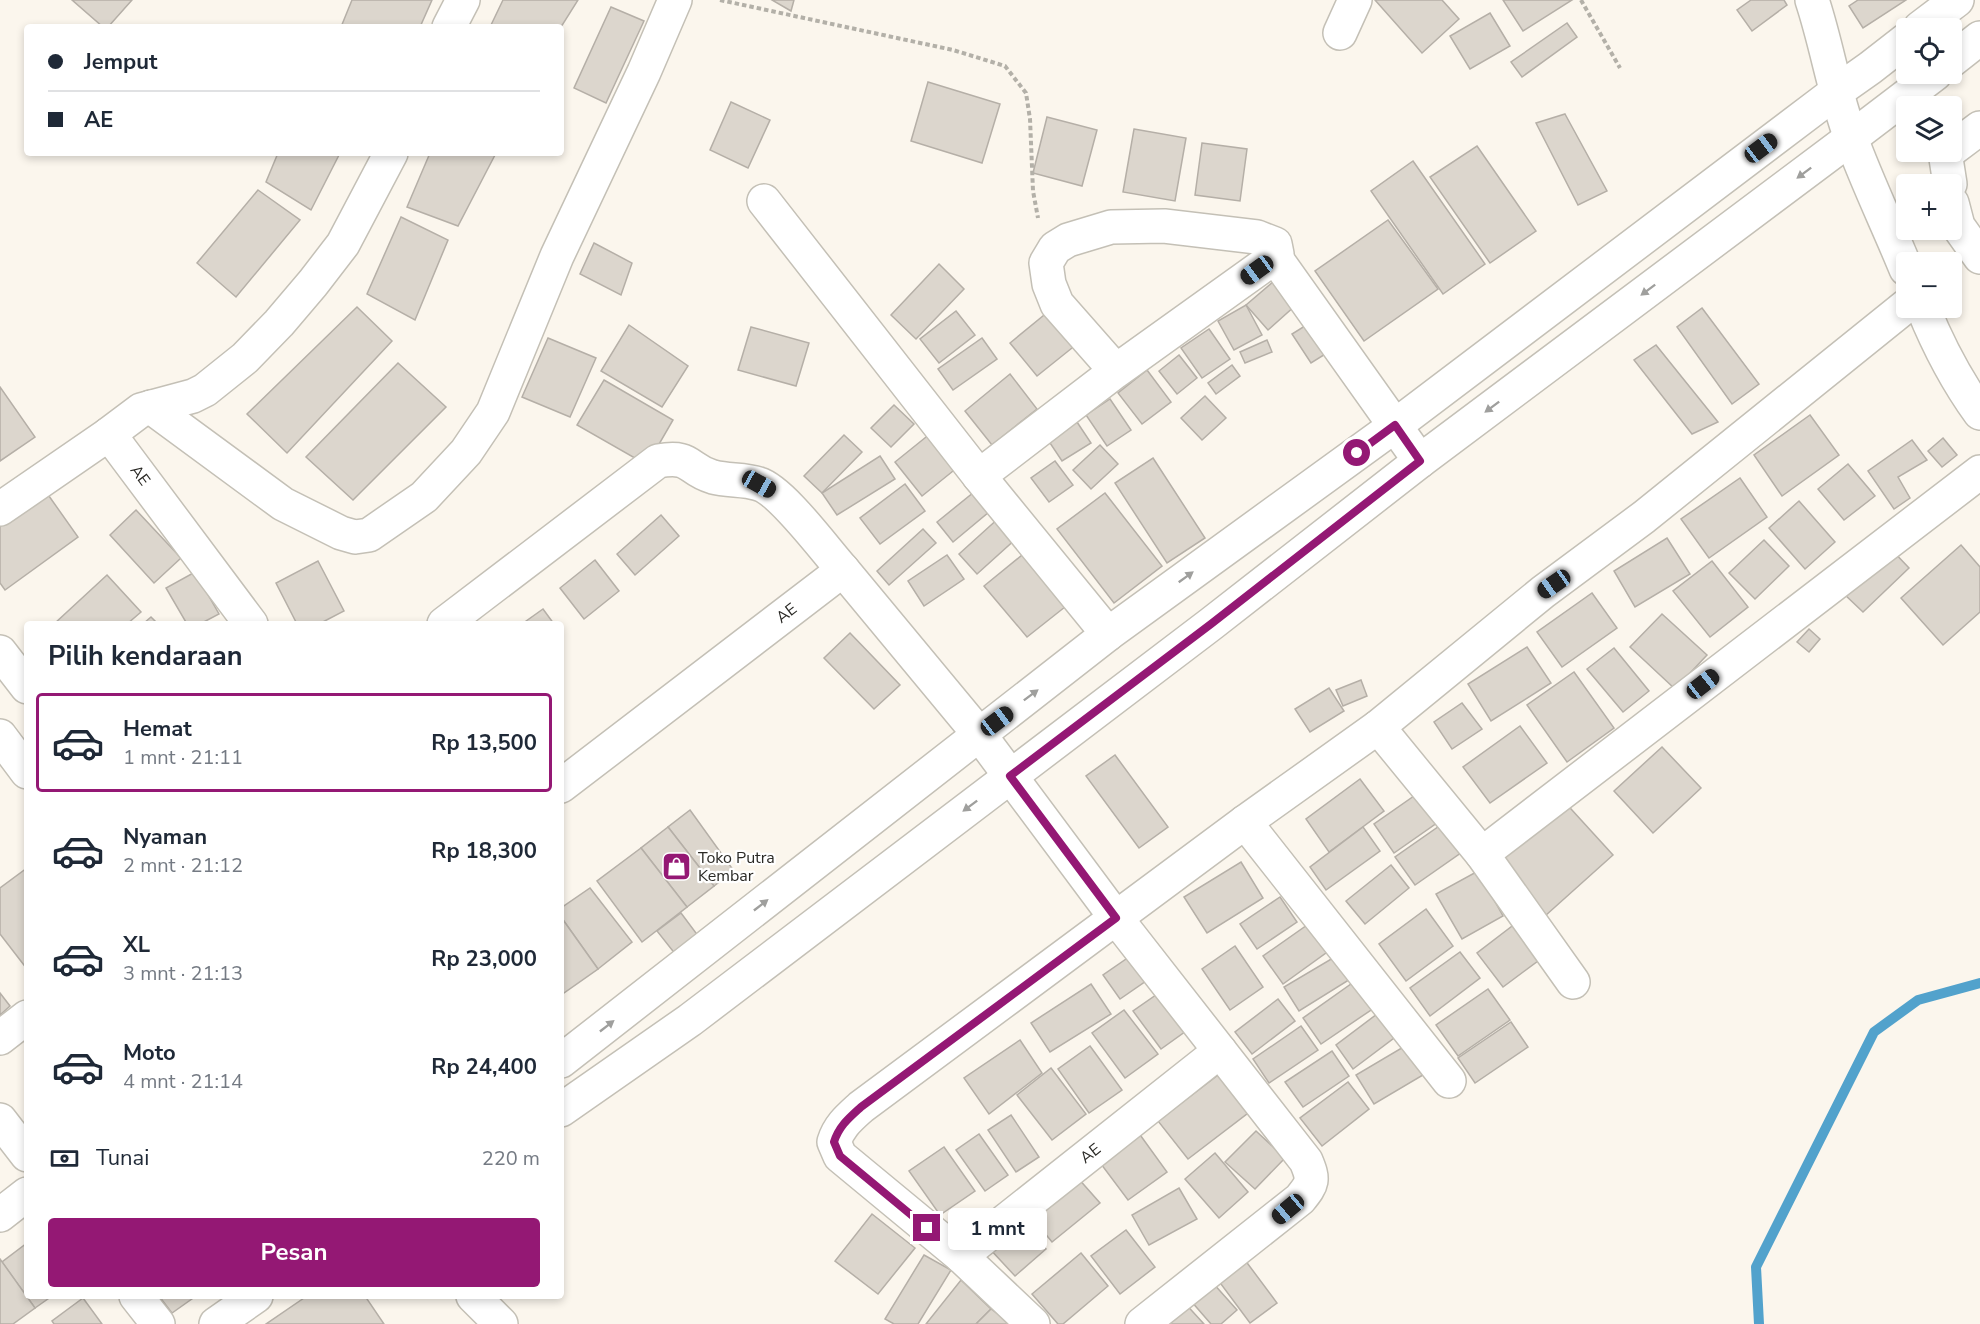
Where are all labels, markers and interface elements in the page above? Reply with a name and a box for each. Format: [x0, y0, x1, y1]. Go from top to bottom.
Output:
map controls [1896, 18, 1962, 318]
button: locate [1896, 18, 1962, 84]
text: Jemput [84, 47, 157, 77]
button: layers [1896, 96, 1962, 162]
text: AE [84, 105, 114, 135]
car [1741, 130, 1781, 166]
one-way arrow [1797, 167, 1812, 179]
button: + [1896, 174, 1962, 240]
car [1237, 252, 1277, 288]
button: − [1896, 252, 1962, 318]
one-way arrow [1640, 284, 1656, 297]
one-way arrow [1484, 401, 1500, 413]
route start [1343, 439, 1370, 466]
street label: AE [125, 460, 155, 490]
car [739, 467, 779, 501]
car [1534, 566, 1574, 602]
one-way arrow [1178, 572, 1193, 584]
street label: AE [771, 598, 801, 628]
text: Pilih kendaraan [48, 638, 242, 675]
car [1683, 666, 1723, 702]
one-way arrow [1023, 690, 1038, 702]
car [977, 703, 1017, 739]
text: Hemat [123, 714, 192, 744]
icon: car [51, 716, 105, 770]
text: Rp 13,500 [431, 728, 537, 758]
text: 1 mnt · 21:11 [123, 744, 243, 771]
one-way arrow [962, 800, 978, 813]
text: Nyaman [123, 822, 207, 852]
icon: car [51, 824, 105, 878]
text: Rp 18,300 [431, 836, 537, 866]
place label: Toko Putra Kembar [698, 847, 775, 887]
shop icon: Toko Putra Kembar [661, 851, 693, 883]
text: 2 mnt · 21:12 [123, 852, 243, 879]
one-way arrow [753, 899, 769, 912]
text: XL [123, 930, 150, 960]
icon: car [51, 932, 105, 986]
text: Rp 23,000 [431, 944, 537, 974]
text: 3 mnt · 21:13 [123, 960, 243, 987]
one-way arrow [600, 1020, 615, 1032]
text: Moto [123, 1038, 176, 1068]
icon: car [51, 1040, 105, 1094]
text: Rp 24,400 [431, 1052, 537, 1082]
text: 4 mnt · 21:14 [123, 1068, 243, 1095]
street label: AE [1075, 1138, 1105, 1169]
icon: cash [48, 1142, 81, 1175]
text: Tunai [96, 1143, 149, 1173]
text: 220 m [482, 1145, 540, 1172]
car [1268, 1191, 1308, 1227]
callout: 1 mnt [948, 1207, 1047, 1249]
route end [913, 1214, 940, 1241]
text: 1 mnt [970, 1215, 1025, 1242]
button: Pesan [48, 1218, 540, 1287]

